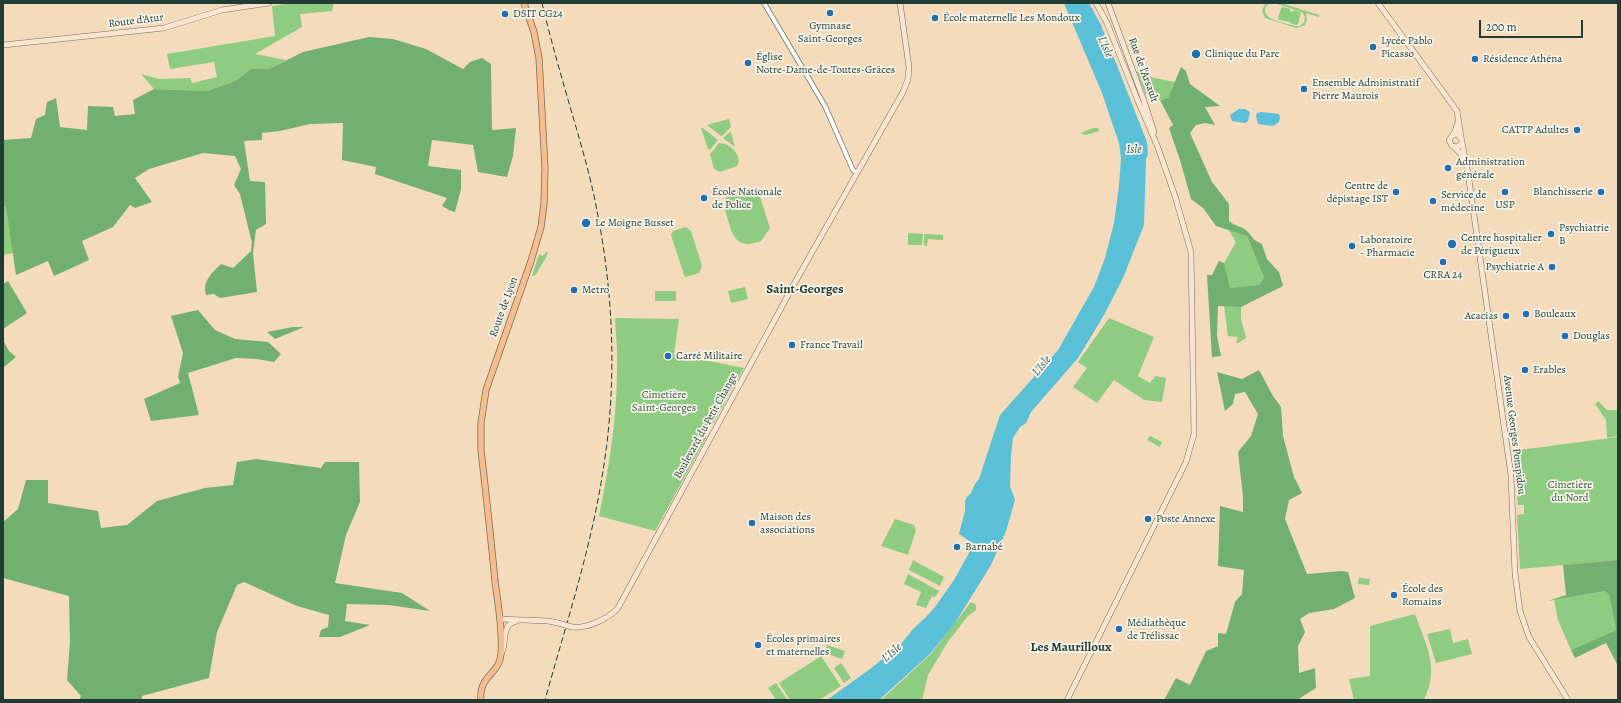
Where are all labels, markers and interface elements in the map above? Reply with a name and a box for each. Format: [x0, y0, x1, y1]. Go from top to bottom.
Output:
place label: DSIT CG24 [513, 7, 563, 21]
marker: Gymnase Saint-Georges [825, 8, 835, 18]
marker: DSIT CG24 [500, 9, 510, 19]
street label: Route d'Atur [108, 11, 164, 31]
place label: École maternelle Les Mondoux [943, 11, 1080, 25]
scale bar [1481, 12, 1585, 38]
marker: École maternelle Les Mondoux [930, 13, 940, 23]
place label: Gymnase Saint-Georges [798, 19, 862, 45]
text: 200 m [1486, 19, 1517, 35]
water label: L'Isle [1094, 34, 1116, 60]
place label: Lycée Pablo Picasso [1381, 34, 1432, 60]
street label: Rue de l'Arsault [1125, 36, 1161, 104]
marker: Lycée Pablo Picasso [1368, 42, 1378, 52]
place label: Clinique du Parc [1205, 47, 1279, 61]
marker: Clinique du Parc [1190, 48, 1202, 60]
place label: Église Notre-Dame-de-Toutes-Grâces [756, 50, 895, 76]
place label: Résidence Athéna [1483, 52, 1562, 66]
marker: Résidence Athéna [1470, 54, 1480, 64]
marker: Église Notre-Dame-de-Toutes-Grâces [743, 58, 753, 68]
place label: Ensemble Administratif Pierre Maurois [1312, 76, 1419, 102]
marker: Ensemble Administratif Pierre Maurois [1299, 84, 1309, 94]
place label: CATTP Adultes [1502, 123, 1569, 137]
marker: CATTP Adultes [1572, 125, 1582, 135]
water label: Isle [1126, 143, 1142, 157]
place label: Administration générale [1456, 155, 1525, 181]
marker: Administration générale [1443, 163, 1453, 173]
place label: Centre de dépistage IST [1327, 179, 1388, 205]
place label: École Nationale de Police [712, 185, 782, 211]
place label: Blanchisserie [1533, 185, 1593, 199]
marker: Centre de dépistage IST [1391, 187, 1401, 197]
marker: USP [1500, 187, 1510, 197]
marker: Blanchisserie [1596, 187, 1606, 197]
place label: Service de médecine [1441, 188, 1486, 214]
marker: École Nationale de Police [699, 193, 709, 203]
marker: Service de médecine [1428, 196, 1438, 206]
place label: USP [1495, 198, 1515, 212]
place label: Le Moigne Busset [595, 216, 674, 230]
marker: Le Moigne Busset [580, 217, 592, 229]
place label: Psychiatrie B [1559, 221, 1609, 247]
marker: Psychiatrie B [1546, 229, 1556, 239]
place label: Centre hospitalier de Périgueux [1461, 231, 1542, 257]
place label: Laboratoire - Pharmacie [1360, 233, 1415, 259]
marker: Centre hospitalier de Périgueux [1446, 238, 1458, 250]
marker: Laboratoire - Pharmacie [1347, 241, 1357, 251]
marker: CRRA 24 [1438, 257, 1448, 267]
place label: Psychiatrie A [1486, 260, 1544, 274]
marker: Psychiatrie A [1547, 262, 1557, 272]
place label: CRRA 24 [1423, 268, 1463, 282]
street label: Route de Lyon [487, 275, 521, 339]
district label: Saint-Georges [766, 282, 844, 298]
place label: Metro [582, 283, 609, 297]
marker: Metro [569, 285, 579, 295]
place label: Bouleaux [1534, 307, 1576, 321]
place label: Acacias [1465, 309, 1498, 323]
marker: Bouleaux [1521, 309, 1531, 319]
marker: Acacias [1501, 311, 1511, 321]
place label: Douglas [1573, 329, 1610, 343]
marker: Douglas [1560, 331, 1570, 341]
place label: France Travail [800, 338, 863, 352]
marker: France Travail [787, 340, 797, 350]
place label: Carré Militaire [676, 349, 742, 363]
marker: Carré Militaire [663, 351, 673, 361]
water label: L'Isle [1029, 353, 1055, 379]
place label: Erables [1533, 363, 1566, 377]
marker: Erables [1520, 365, 1530, 375]
street label: Boulevard du Petit Change [671, 371, 741, 481]
street label: Avenue Georges Pompidou [1500, 375, 1528, 495]
park label: Cimetière Saint-Georges [632, 388, 696, 414]
park label: Cimetière du Nord [1548, 478, 1592, 504]
place label: Maison des associations [760, 510, 815, 536]
place label: Poste Annexe [1156, 512, 1215, 526]
marker: Poste Annexe [1143, 514, 1153, 524]
marker: Maison des associations [747, 518, 757, 528]
place label: Barnabé [965, 540, 1003, 554]
marker: Barnabé [952, 542, 962, 552]
place label: École des Romains [1402, 582, 1443, 608]
marker: École des Romains [1389, 590, 1399, 600]
place label: Médiathèque de Trélissac [1127, 616, 1186, 642]
marker: Médiathèque de Trélissac [1114, 624, 1124, 634]
place label: Écoles primaires et maternelles [766, 632, 840, 658]
marker: Écoles primaires et maternelles [753, 640, 763, 650]
water label: L'Isle [879, 640, 905, 666]
district label: Les Maurilloux [1031, 640, 1111, 656]

